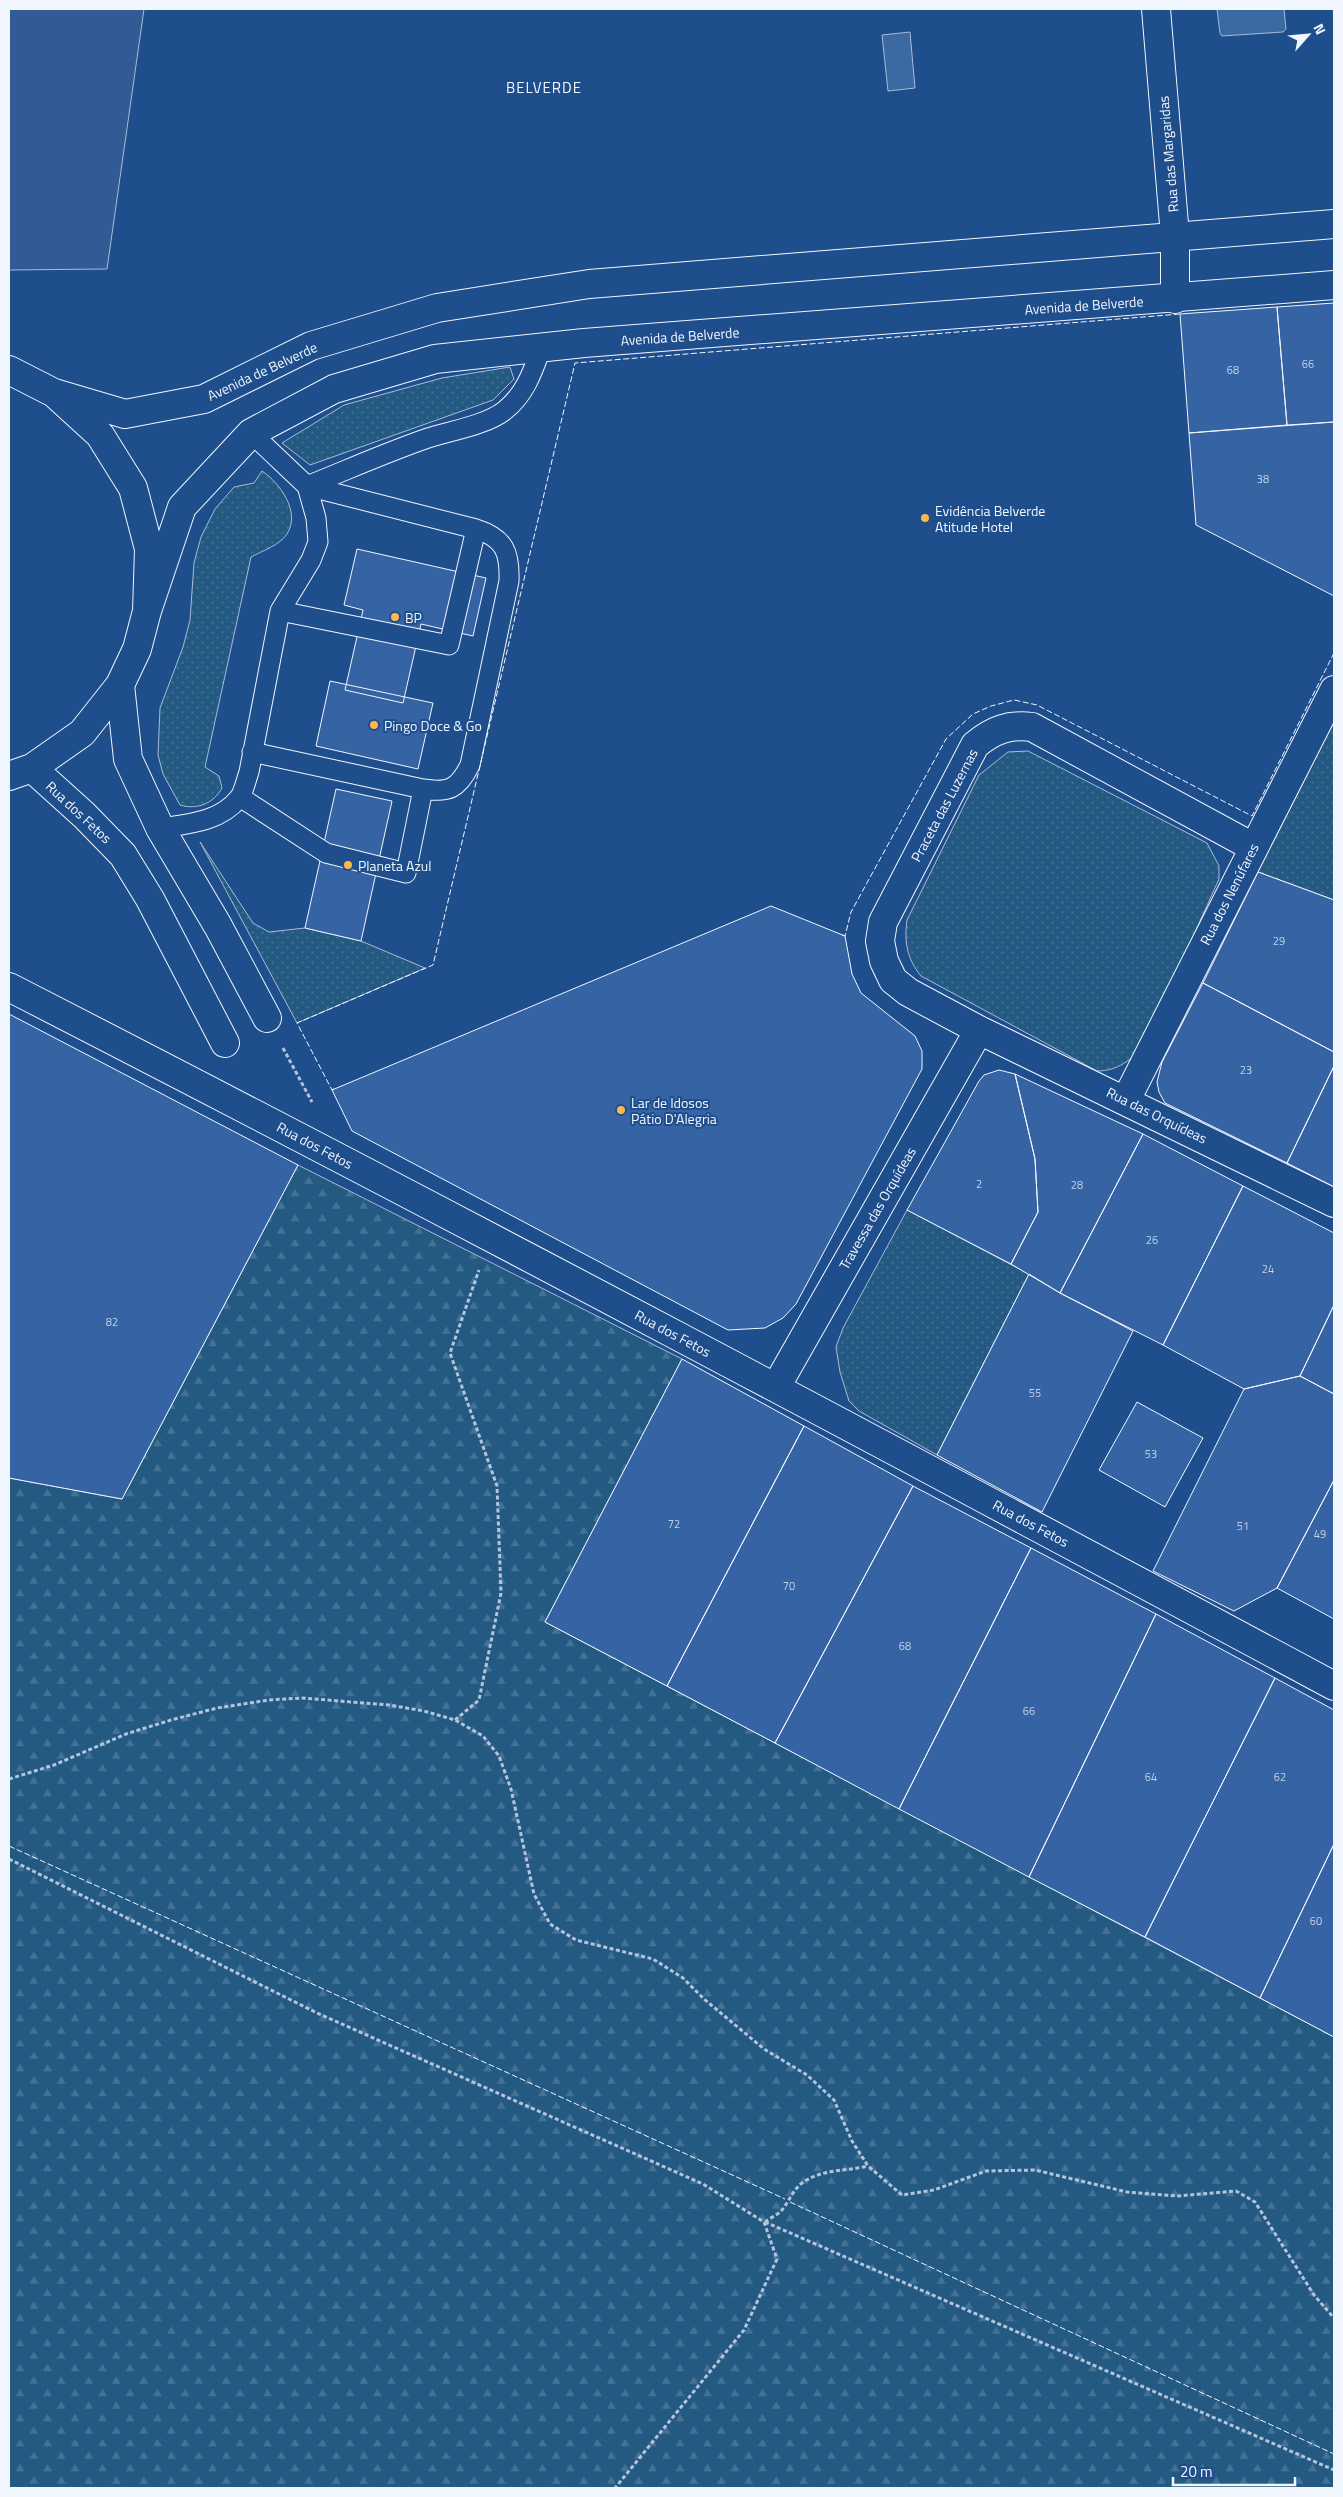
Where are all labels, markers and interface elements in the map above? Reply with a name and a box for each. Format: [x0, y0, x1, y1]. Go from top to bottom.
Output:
north arrow [1283, 10, 1333, 60]
text: N [1308, 20, 1332, 38]
district label: BELVERDE [506, 76, 582, 99]
street label: Rua das Margaridas [1152, 95, 1184, 213]
street label: Avenida de Belverde [1024, 290, 1144, 320]
street label: Avenida de Belverde [620, 321, 740, 351]
street label: Avenida de Belverde [204, 336, 320, 406]
house number: 66 [1302, 356, 1314, 372]
house number: 68 [1227, 362, 1239, 378]
house number: 38 [1257, 471, 1269, 487]
place label: Evidência Belverde Atitude Hotel [935, 500, 1045, 537]
marker: Evidência Belverde Atitude Hotel [919, 512, 931, 524]
place label: BP [405, 607, 422, 628]
marker: BP [389, 611, 401, 623]
place label: Pingo Doce & Go [384, 715, 482, 736]
marker: Pingo Doce & Go [368, 719, 380, 731]
street label: Praceta das Luzernas [905, 745, 983, 865]
street label: Rua dos Fetos [41, 776, 117, 848]
street label: Rua dos Nenúfares [1194, 839, 1264, 949]
place label: Planeta Azul [358, 855, 432, 876]
marker: Planeta Azul [342, 859, 354, 871]
house number: 29 [1273, 933, 1285, 949]
house number: 23 [1240, 1062, 1252, 1078]
street label: Rua das Orquídeas [1103, 1081, 1211, 1149]
place label: Lar de Idosos Pátio D'Alegria [631, 1092, 717, 1129]
marker: Lar de Idosos Pátio D'Alegria [615, 1104, 627, 1116]
street label: Rua dos Fetos [273, 1116, 357, 1174]
street label: Travessa das Orquídeas [833, 1143, 921, 1273]
house number: 2 [976, 1176, 982, 1192]
house number: 28 [1071, 1177, 1083, 1193]
house number: 26 [1146, 1232, 1158, 1248]
house number: 24 [1262, 1261, 1274, 1277]
street label: Rua dos Fetos [631, 1304, 715, 1362]
house number: 82 [106, 1314, 118, 1330]
house number: 55 [1029, 1385, 1041, 1401]
house number: 53 [1145, 1446, 1157, 1462]
street label: Rua dos Fetos [989, 1494, 1073, 1552]
house number: 72 [668, 1516, 680, 1532]
house number: 51 [1237, 1518, 1249, 1534]
house number: 49 [1314, 1526, 1326, 1542]
house number: 70 [783, 1578, 795, 1594]
house number: 68 [899, 1638, 911, 1654]
house number: 66 [1023, 1703, 1035, 1719]
house number: 64 [1145, 1769, 1157, 1785]
house number: 62 [1274, 1769, 1286, 1785]
house number: 60 [1310, 1913, 1322, 1929]
scale bar [1173, 2454, 1296, 2486]
text: 20 m [1180, 2460, 1213, 2483]

